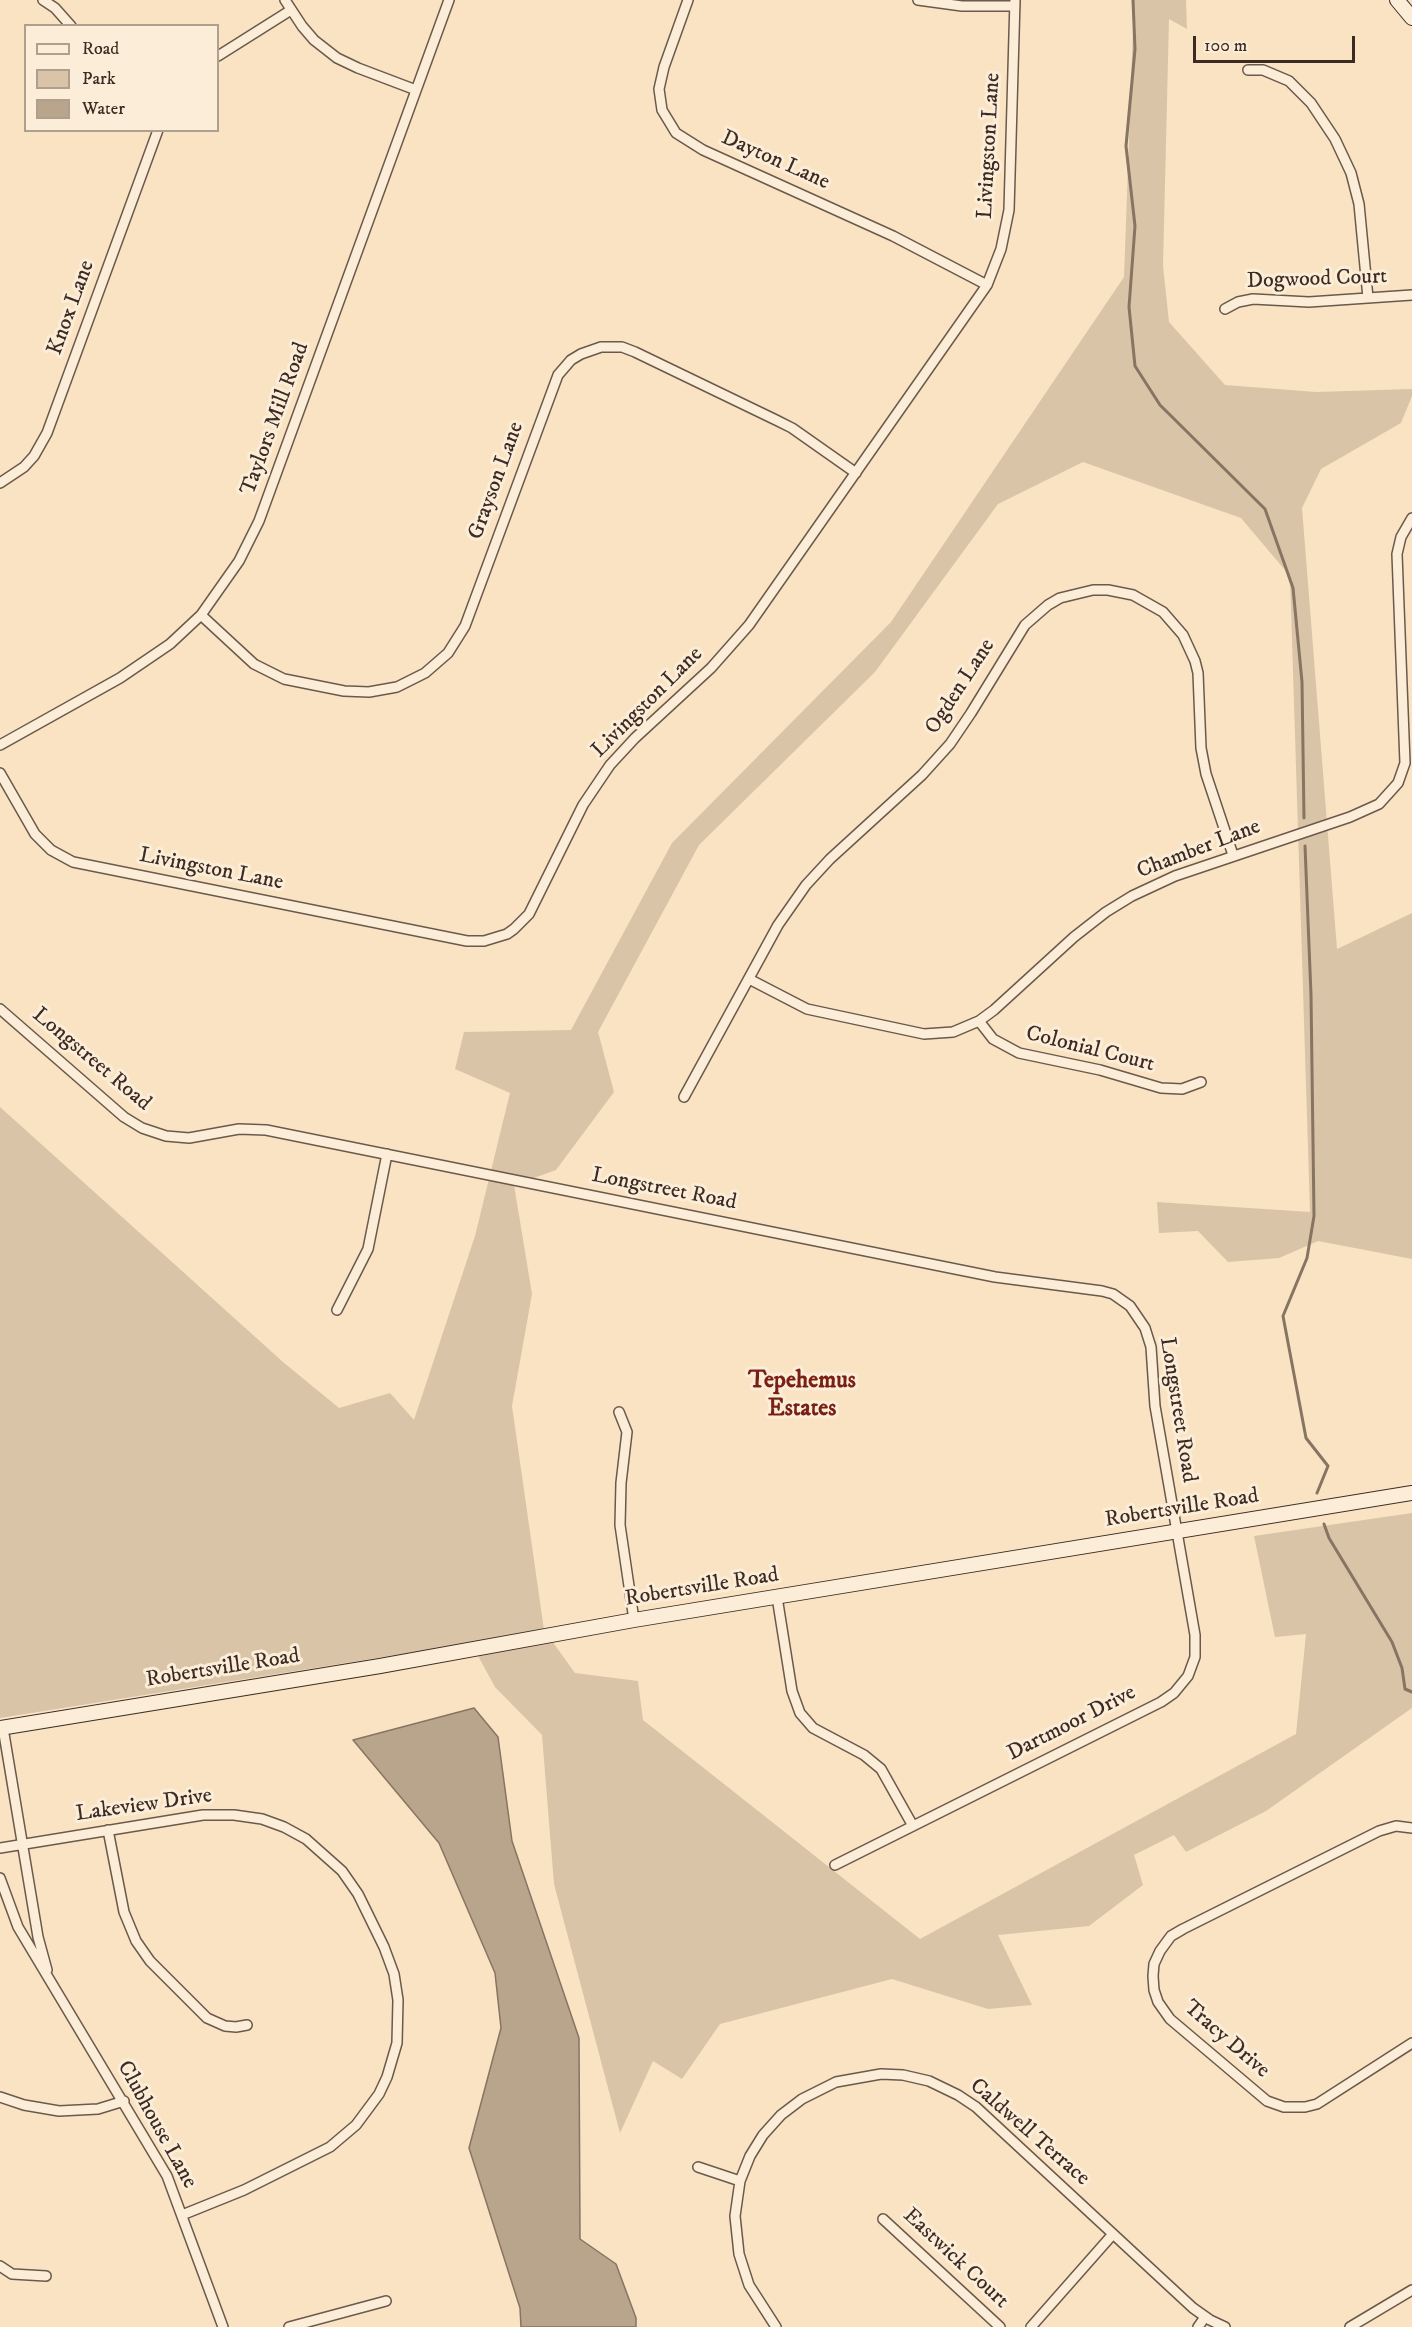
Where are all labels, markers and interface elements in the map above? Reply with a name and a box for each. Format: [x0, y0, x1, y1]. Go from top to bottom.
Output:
legend [24, 24, 219, 132]
scale bar [1196, 24, 1358, 62]
text: 100 m [1204, 35, 1247, 57]
text: Road [82, 38, 119, 60]
text: Park [82, 68, 116, 90]
street label: Livingston Lane [973, 72, 1007, 220]
text: Water [82, 98, 125, 120]
street label: Dayton Lane [717, 125, 833, 197]
street label: Knox Lane [43, 257, 101, 359]
street label: Dogwood Court [1246, 264, 1388, 296]
street label: Taylors Mill Road [236, 339, 316, 499]
street label: Grayson Lane [464, 419, 530, 543]
street label: Ogden Lane [920, 634, 1002, 740]
street label: Livingston Lane [587, 642, 709, 764]
street label: Chamber Lane [1134, 814, 1264, 886]
street label: Livingston Lane [137, 843, 285, 897]
street label: Longstreet Road [26, 1003, 156, 1117]
street label: Colonial Court [1023, 1021, 1157, 1079]
street label: Longstreet Road [589, 1163, 739, 1217]
street label: Longstreet Road [1152, 1335, 1202, 1485]
district label: Tepehemus Estates [748, 1368, 856, 1424]
street label: Robertsville Road [1103, 1484, 1261, 1534]
street label: Robertsville Road [623, 1563, 781, 1613]
street label: Robertsville Road [144, 1644, 302, 1694]
street label: Dartmoor Drive [1003, 1680, 1141, 1768]
street label: Lakeview Drive [74, 1783, 214, 1829]
street label: Tracy Drive [1178, 1995, 1274, 2085]
street label: Clubhouse Lane [110, 2057, 202, 2193]
street label: Caldwell Terrace [964, 2074, 1094, 2192]
street label: Eastwick Court [897, 2203, 1013, 2315]

